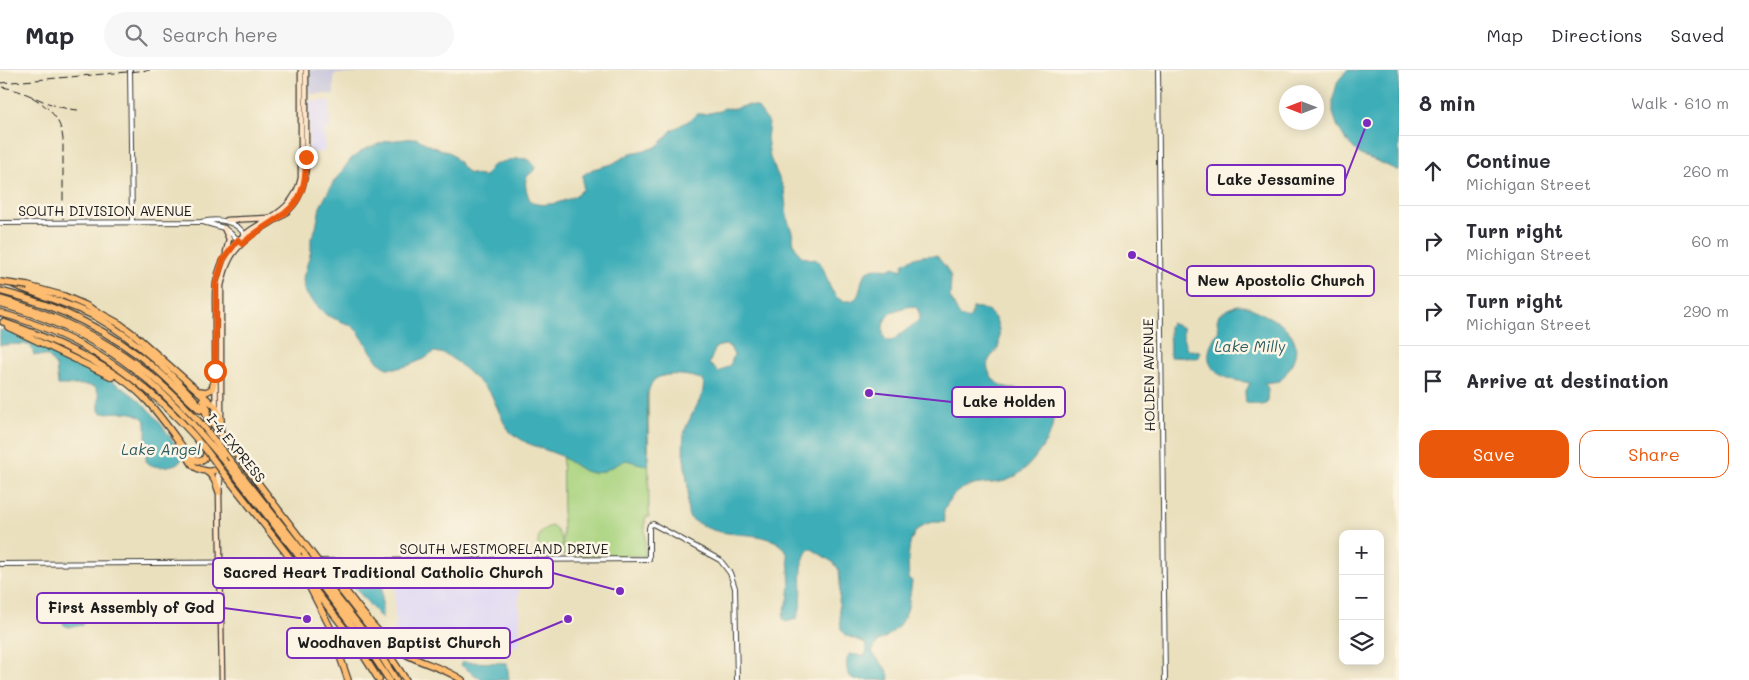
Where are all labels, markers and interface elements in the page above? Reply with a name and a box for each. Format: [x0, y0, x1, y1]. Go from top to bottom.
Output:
search box [104, 12, 454, 57]
text: Map [25, 19, 74, 50]
icon: search [122, 21, 150, 49]
text: Search here [162, 22, 278, 47]
text: Map [1486, 23, 1523, 47]
text: Directions [1551, 23, 1643, 47]
text: Saved [1671, 23, 1724, 47]
north arrow [1279, 85, 1324, 130]
text: 8 min [1419, 89, 1475, 116]
text: Walk · 610 m [1631, 92, 1729, 113]
route end [295, 146, 318, 169]
text: Continue [1466, 148, 1551, 173]
icon: ahead [1419, 157, 1447, 185]
text: 260 m [1683, 160, 1729, 181]
callout: Lake Jessamine [1207, 165, 1345, 195]
text: Lake Jessamine [1217, 169, 1335, 189]
text: Michigan Street [1466, 173, 1591, 194]
street label: SOUTH DIVISION AVENUE [18, 201, 192, 220]
text: Turn right [1466, 218, 1563, 243]
icon: right [1419, 227, 1447, 255]
text: 60 m [1692, 230, 1729, 251]
text: Michigan Street [1466, 243, 1591, 264]
callout: New Apostolic Church [1187, 266, 1374, 296]
text: New Apostolic Church [1197, 270, 1365, 290]
text: Turn right [1466, 288, 1563, 313]
icon: right [1419, 297, 1447, 325]
text: 290 m [1683, 300, 1729, 321]
text: Michigan Street [1466, 313, 1591, 334]
street label: HOLDEN AVENUE [1138, 318, 1159, 432]
water label: Lake Milly [1214, 336, 1286, 356]
route start [204, 360, 227, 383]
icon: arrive [1419, 367, 1447, 395]
text: Arrive at destination [1466, 368, 1669, 393]
callout: Lake Holden [952, 387, 1065, 417]
text: Lake Holden [963, 391, 1055, 411]
street label: I-4 EXPRESS [203, 409, 270, 486]
button: Save [1419, 430, 1569, 478]
button: Share [1579, 430, 1729, 478]
water label: Lake Angel [121, 439, 201, 459]
map controls [1339, 530, 1384, 665]
button: + [1339, 530, 1384, 575]
street label: SOUTH WESTMORELAND DRIVE [399, 539, 609, 558]
callout: Sacred Heart Traditional Catholic Church [213, 558, 553, 588]
text: Sacred Heart Traditional Catholic Church [223, 562, 543, 582]
button: − [1339, 575, 1384, 620]
callout: First Assembly of God [37, 593, 224, 623]
text: First Assembly of God [48, 597, 215, 617]
button: layers [1339, 620, 1384, 665]
callout: Woodhaven Baptist Church [287, 628, 510, 658]
text: Woodhaven Baptist Church [297, 632, 501, 652]

